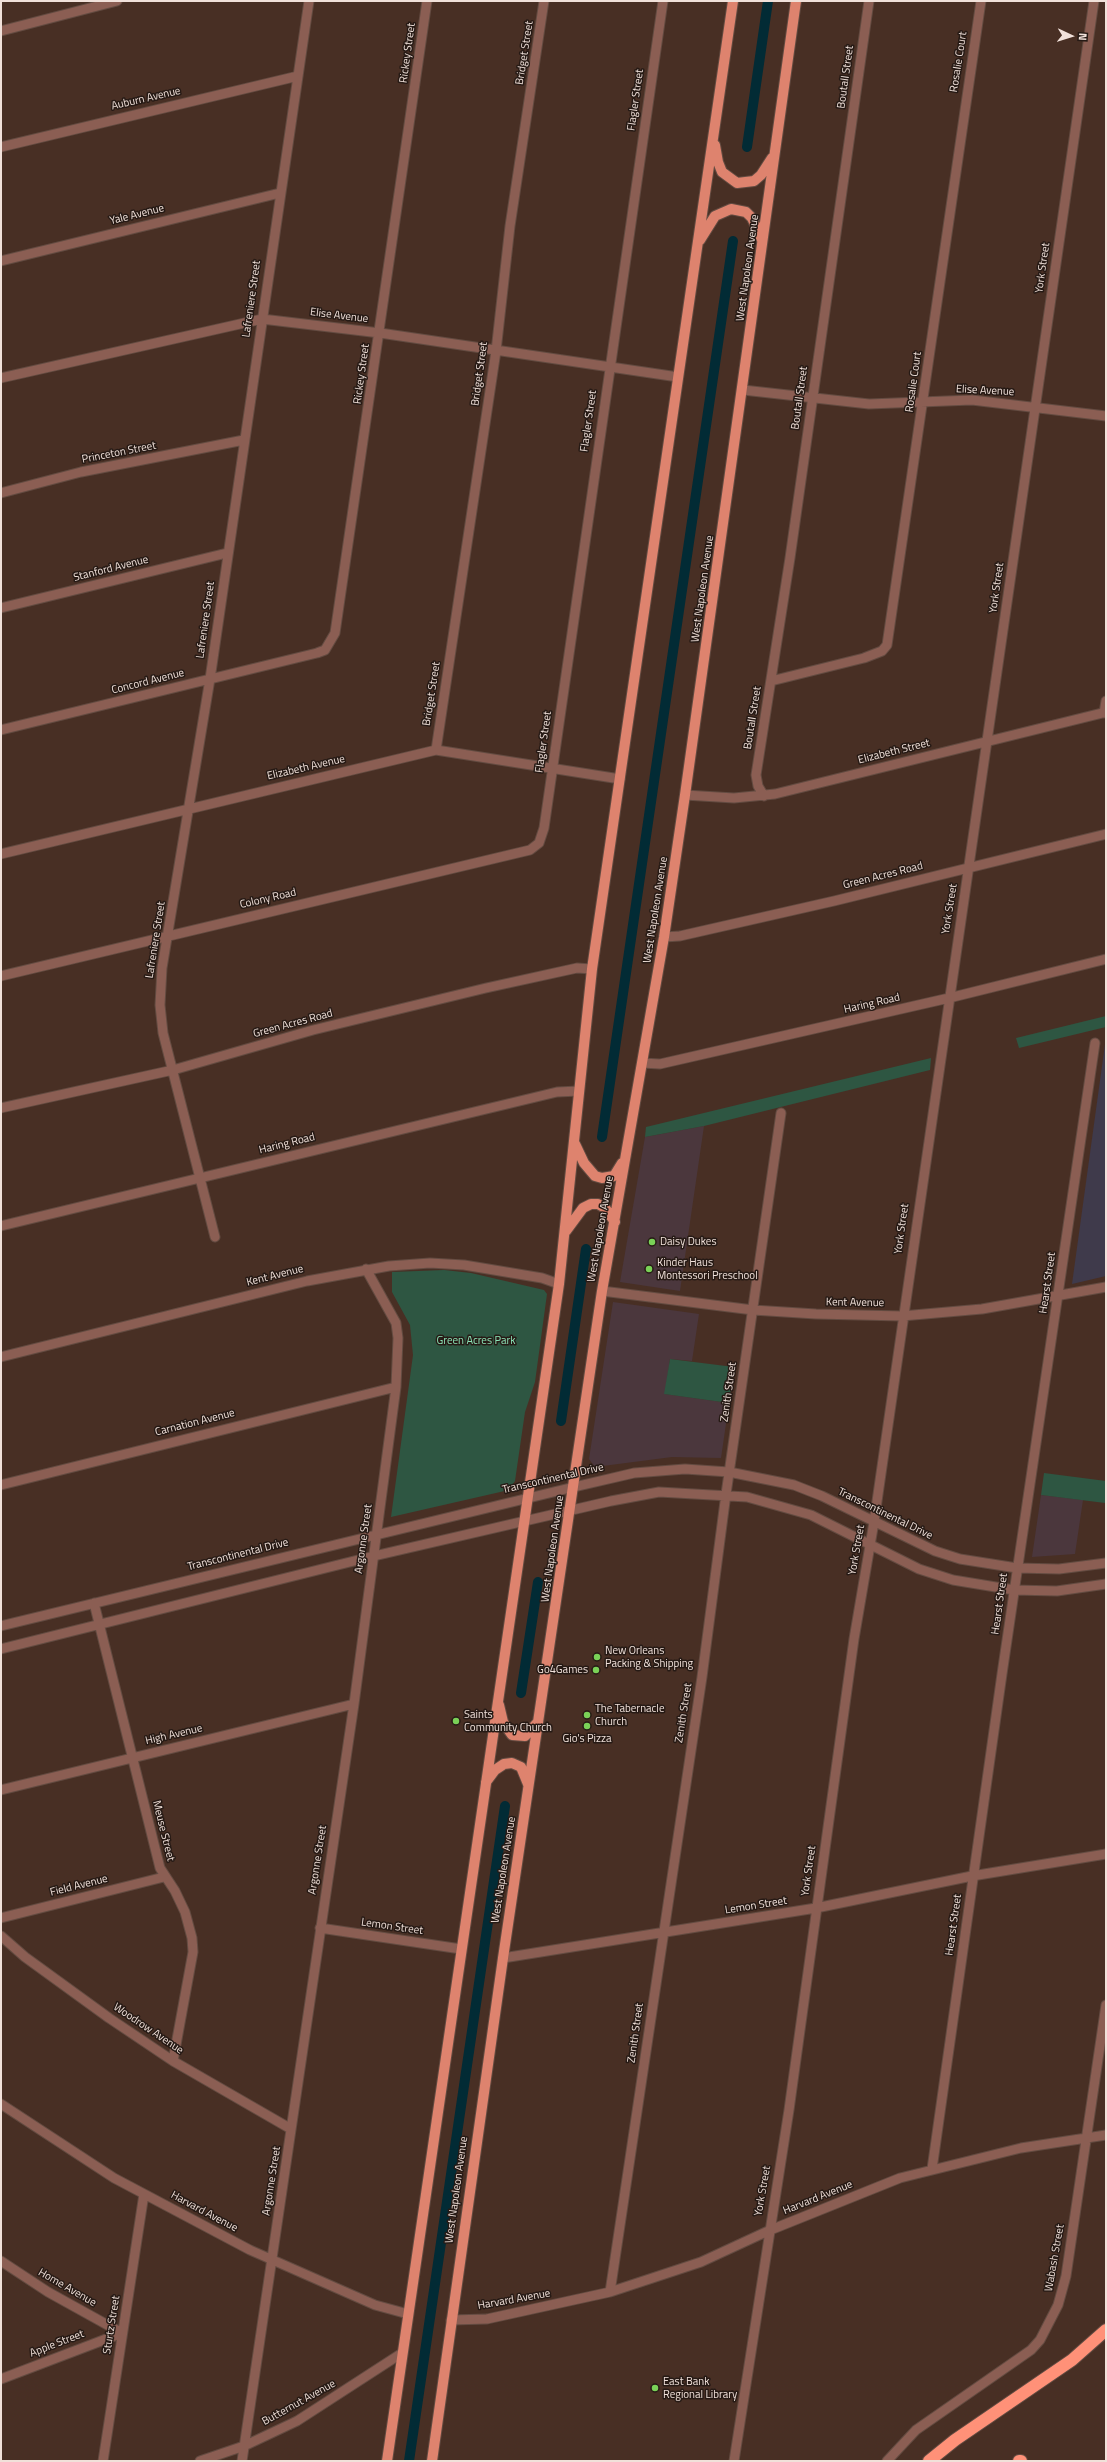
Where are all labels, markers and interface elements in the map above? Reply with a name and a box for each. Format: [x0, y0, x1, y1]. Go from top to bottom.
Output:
north arrow [1051, 16, 1091, 56]
street label: Bridget Street [513, 20, 537, 86]
street label: Rickey Street [397, 22, 419, 84]
street label: Rosalie Court [948, 31, 970, 93]
text: N [1075, 32, 1091, 41]
street label: Boutall Street [835, 45, 857, 109]
street label: Flagler Street [625, 68, 647, 132]
street label: Auburn Avenue [110, 85, 182, 113]
street label: Yale Avenue [108, 202, 166, 228]
street label: West Napoleon Avenue [734, 214, 762, 322]
street label: York Street [1033, 242, 1053, 294]
street label: Lafreniere Street [240, 260, 264, 338]
street label: Elise Avenue [309, 306, 369, 326]
street label: Bridget Street [469, 341, 491, 407]
street label: Rickey Street [351, 343, 373, 405]
street label: Rosalie Court [903, 351, 925, 413]
street label: Boutall Street [789, 366, 811, 430]
street label: Elise Avenue [955, 383, 1015, 399]
street label: Flagler Street [578, 389, 600, 453]
street label: Princeton Street [81, 439, 157, 467]
street label: West Napoleon Avenue [689, 535, 717, 643]
street label: Stanford Avenue [72, 553, 150, 585]
street label: York Street [987, 562, 1007, 614]
street label: Lafreniere Street [194, 581, 218, 659]
street label: Bridget Street [420, 661, 444, 727]
street label: Concord Avenue [110, 667, 186, 697]
street label: Boutall Street [742, 686, 764, 750]
street label: Flagler Street [533, 710, 555, 774]
street label: Elizabeth Street [857, 737, 931, 767]
street label: Elizabeth Avenue [266, 753, 346, 783]
street label: West Napoleon Avenue [641, 856, 671, 964]
street label: Green Acres Road [842, 860, 924, 892]
street label: York Street [940, 883, 960, 935]
street label: Colony Road [239, 886, 297, 912]
street label: Lafreniere Street [143, 901, 169, 979]
street label: Haring Road [843, 991, 901, 1017]
street label: Green Acres Road [252, 1007, 334, 1041]
street label: Haring Road [258, 1131, 316, 1157]
street label: West Napoleon Avenue [585, 1175, 617, 1283]
street label: York Street [892, 1203, 912, 1255]
place label: Daisy Dukes [660, 1235, 717, 1249]
marker: Daisy Dukes [647, 1237, 657, 1247]
street label: Hearst Street [1037, 1251, 1059, 1315]
place label: Kinder Haus Montessori Preschool [657, 1256, 758, 1282]
street label: Kent Avenue [245, 1263, 305, 1289]
marker: Kinder Haus Montessori Preschool [644, 1264, 654, 1274]
street label: Kent Avenue [826, 1296, 884, 1310]
park label: Green Acres Park [436, 1334, 516, 1348]
street label: Zenith Street [718, 1361, 740, 1423]
street label: Carnation Avenue [154, 1407, 236, 1439]
street label: Transcontinental Drive [501, 1461, 605, 1497]
street label: Transcontinental Drive [836, 1485, 934, 1543]
street label: West Napoleon Avenue [539, 1495, 567, 1603]
street label: Argonne Street [353, 1503, 375, 1575]
street label: York Street [846, 1524, 868, 1576]
street label: Transcontinental Drive [186, 1536, 290, 1574]
street label: Hearst Street [989, 1572, 1011, 1636]
place label: New Orleans Packing & Shipping [605, 1644, 693, 1670]
marker: New Orleans Packing & Shipping [592, 1652, 602, 1662]
place label: Go4Games [537, 1663, 588, 1677]
marker: Go4Games [591, 1665, 601, 1675]
street label: Zenith Street [673, 1682, 695, 1744]
place label: The Tabernacle Church [595, 1702, 664, 1728]
place label: Saints Community Church [464, 1708, 552, 1734]
marker: The Tabernacle Church [582, 1710, 592, 1720]
marker: Saints Community Church [451, 1716, 461, 1726]
marker: Gio's Pizza [582, 1721, 592, 1731]
street label: High Avenue [144, 1722, 204, 1748]
place label: Gio's Pizza [562, 1732, 612, 1746]
street label: Meuse Street [149, 1799, 177, 1863]
street label: West Napoleon Avenue [489, 1816, 519, 1924]
street label: Argonne Street [306, 1824, 330, 1896]
street label: York Street [799, 1845, 819, 1897]
street label: Field Avenue [49, 1872, 109, 1900]
street label: Hearst Street [943, 1893, 965, 1957]
street label: Lemon Street [724, 1895, 788, 1917]
street label: Lemon Street [360, 1916, 424, 1938]
street label: Woodrow Avenue [110, 2001, 186, 2057]
street label: Zenith Street [625, 2002, 647, 2064]
street label: West Napoleon Avenue [443, 2136, 471, 2244]
street label: Argonne Street [260, 2145, 284, 2217]
street label: York Street [752, 2165, 774, 2217]
street label: Harvard Avenue [781, 2178, 855, 2218]
street label: Harvard Avenue [168, 2189, 240, 2235]
street label: Wabash Street [1043, 2223, 1067, 2293]
street label: Home Avenue [36, 2266, 98, 2310]
street label: Harvard Avenue [477, 2287, 551, 2313]
street label: Sturtz Street [101, 2295, 123, 2355]
street label: Apple Street [28, 2328, 86, 2360]
place label: East Bank Regional Library [663, 2375, 737, 2401]
street label: Butternut Avenue [260, 2377, 338, 2429]
marker: East Bank Regional Library [650, 2383, 660, 2393]

